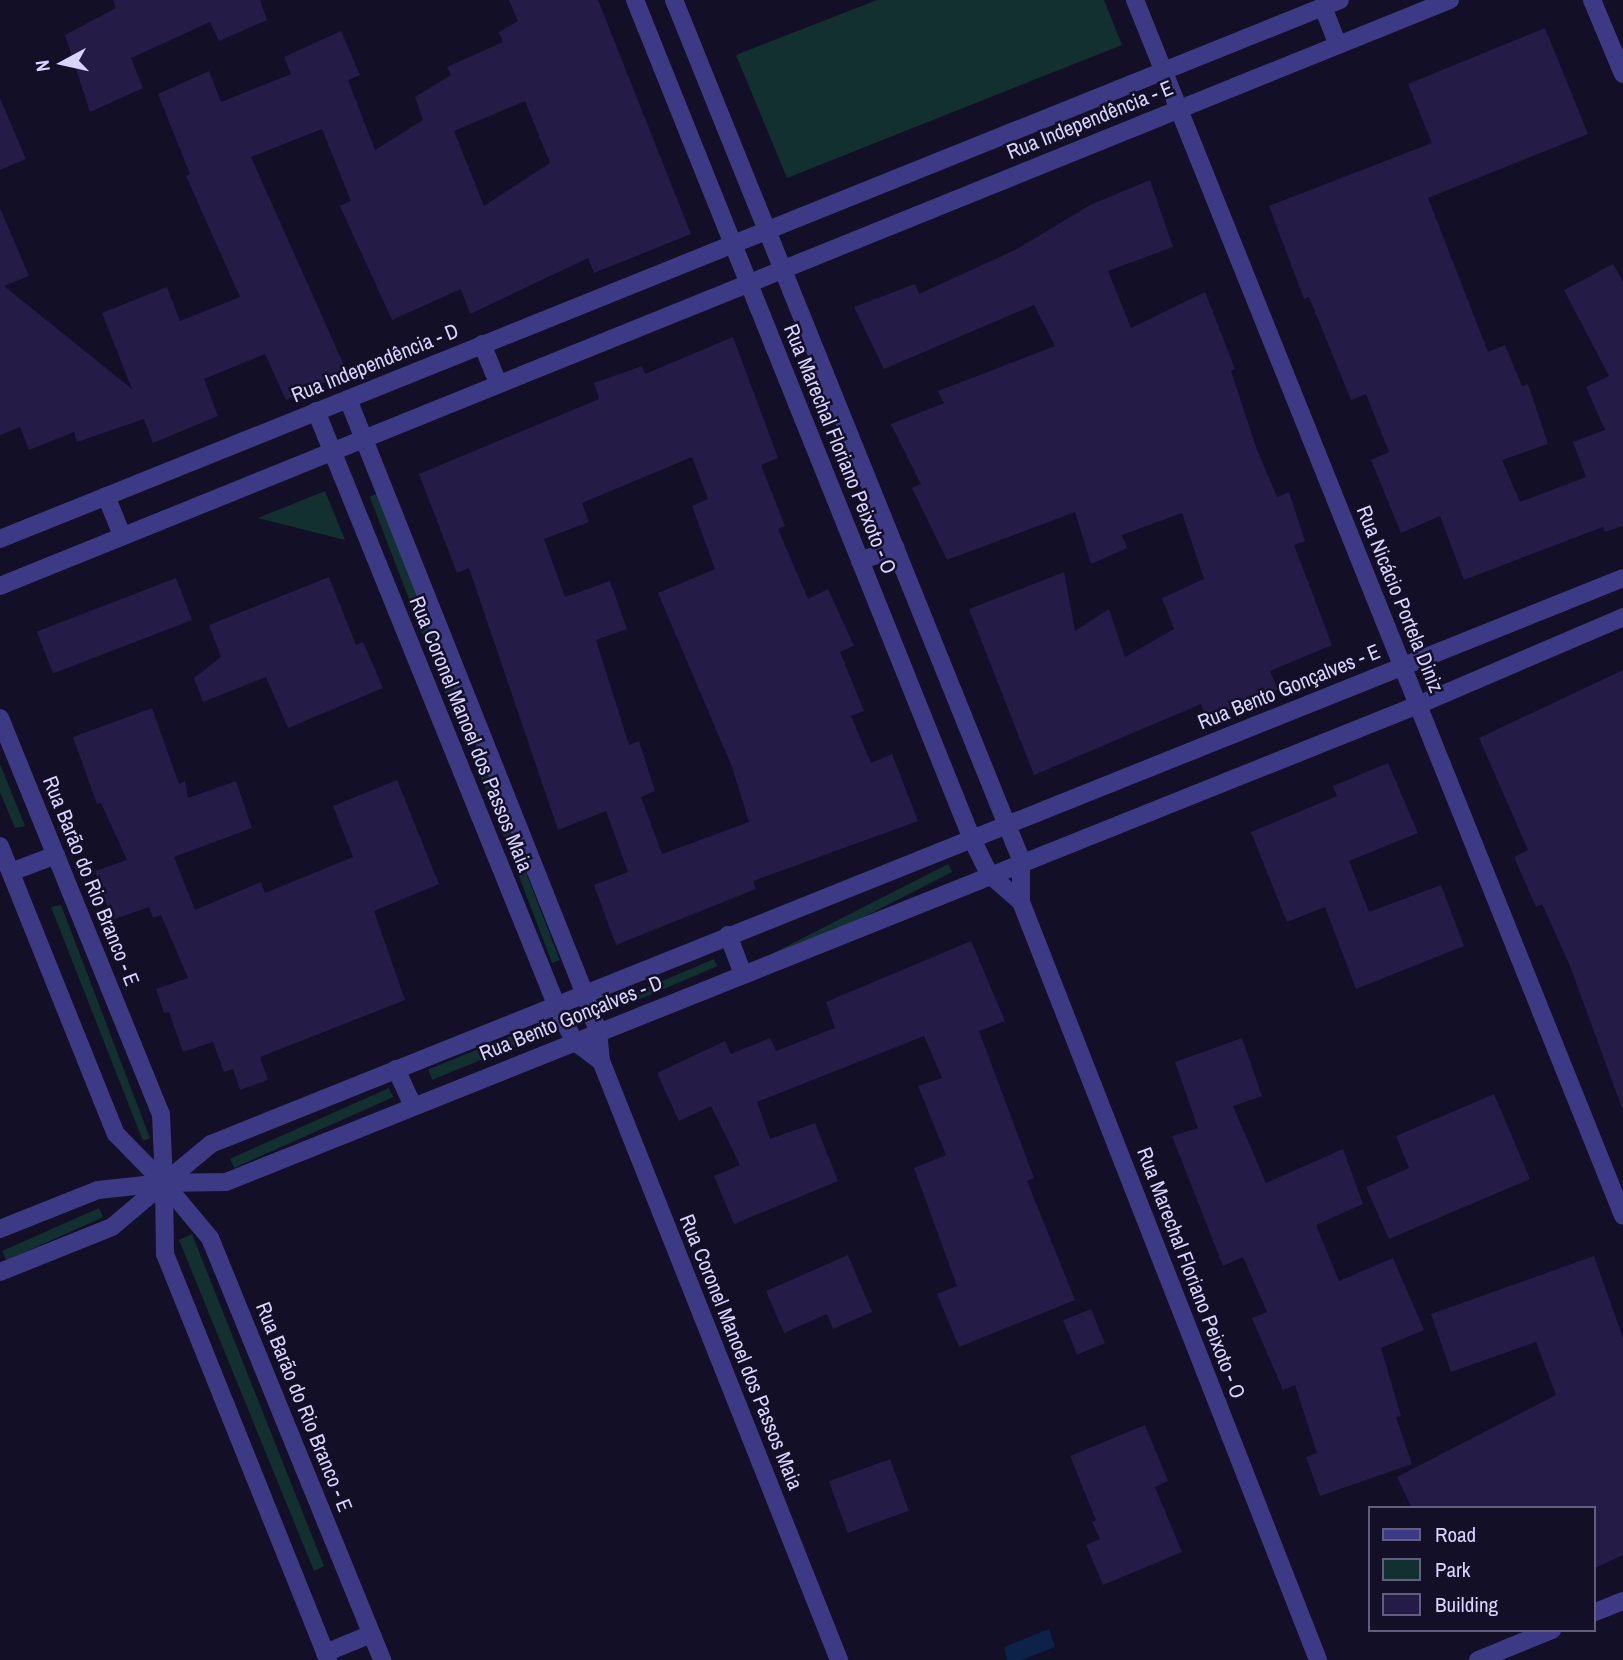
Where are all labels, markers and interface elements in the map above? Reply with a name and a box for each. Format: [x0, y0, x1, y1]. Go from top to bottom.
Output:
north arrow [28, 28, 98, 98]
text: N [29, 59, 56, 73]
street label: Rua Independência - E [1003, 75, 1177, 165]
street label: Rua Independência - D [288, 318, 462, 408]
street label: Rua Marechal Floriano Peixoto - O [778, 320, 902, 578]
street label: Rua Nicácio Portela Diniz [1351, 502, 1449, 696]
street label: Rua Coronel Manoel dos Passos Maia [404, 593, 538, 875]
street label: Rua Bento Gonçalves - E [1194, 639, 1384, 735]
street label: Rua Barão do Rio Branco - E [37, 772, 145, 990]
street label: Rua Bento Gonçalves - D [476, 970, 666, 1066]
street label: Rua Marechal Floriano Peixoto - O [1131, 1144, 1251, 1402]
street label: Rua Coronel Manoel dos Passos Maia [674, 1211, 808, 1493]
street label: Rua Barão do Rio Branco - E [250, 1298, 358, 1516]
legend [1368, 1506, 1595, 1632]
text: Road [1435, 1520, 1476, 1549]
text: Park [1435, 1555, 1470, 1584]
text: Building [1435, 1590, 1498, 1619]

